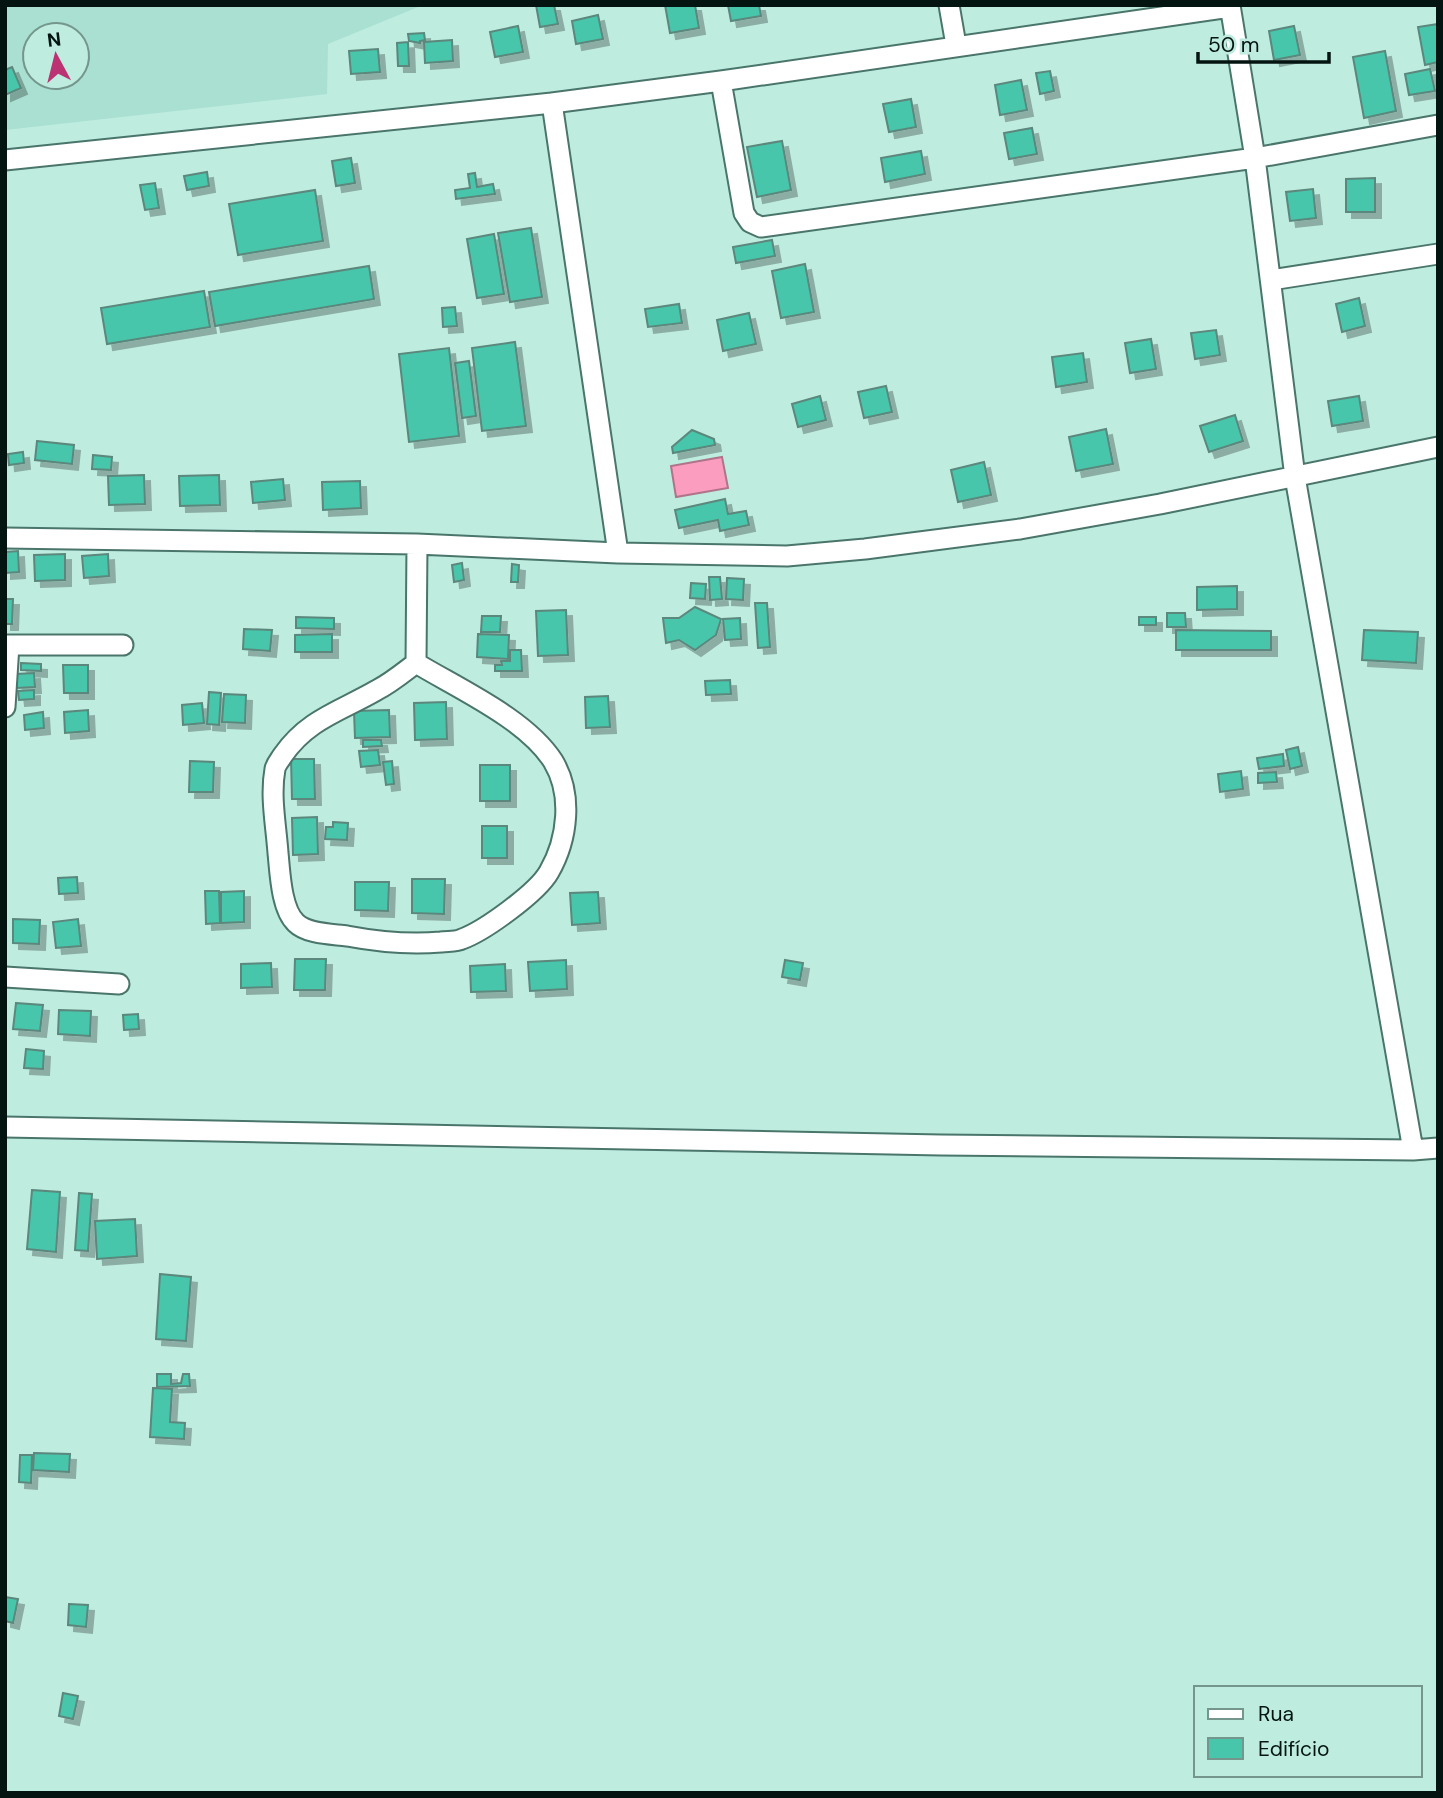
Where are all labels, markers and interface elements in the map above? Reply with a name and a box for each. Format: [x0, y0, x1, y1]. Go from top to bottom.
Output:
north arrow [21, 21, 91, 91]
scale bar [1198, 21, 1329, 65]
text: N [46, 26, 62, 53]
text: 50 m [1208, 31, 1259, 59]
legend [1194, 1686, 1422, 1777]
text: Rua [1258, 1700, 1294, 1728]
text: Edifício [1258, 1735, 1329, 1763]

